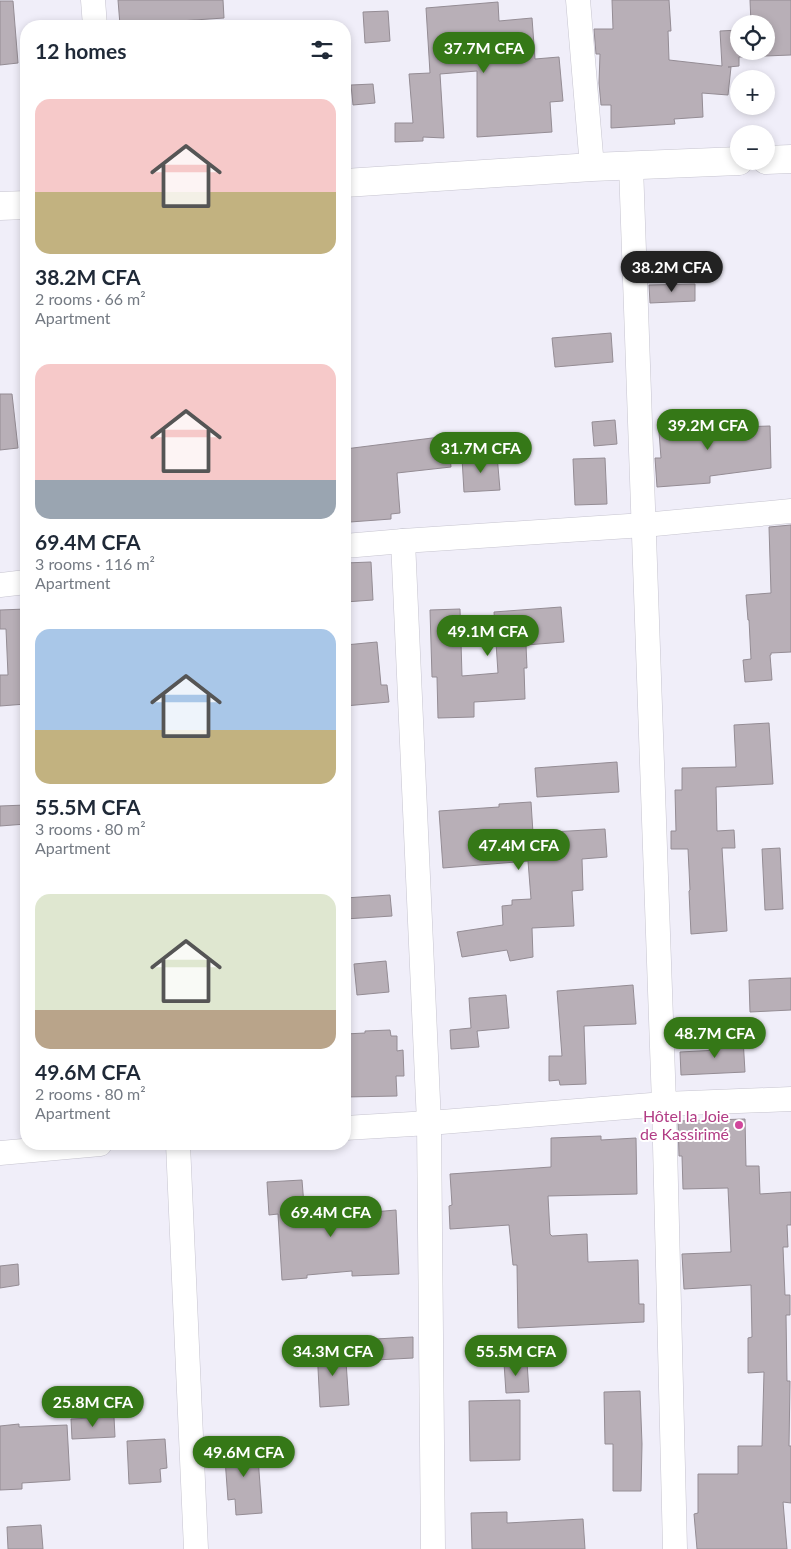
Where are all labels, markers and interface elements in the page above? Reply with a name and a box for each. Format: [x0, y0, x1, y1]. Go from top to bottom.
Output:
map controls [730, 15, 775, 170]
button: locate [730, 15, 775, 60]
pin: 37.7M CFA [427, 32, 541, 74]
icon: filters [308, 36, 336, 64]
text: 12 homes [35, 38, 126, 63]
text: 37.7M CFA [444, 38, 524, 57]
button: + [730, 70, 775, 115]
button: − [730, 125, 775, 170]
icon: home [141, 131, 231, 221]
pin: 38.2M CFA [615, 250, 729, 293]
text: 38.2M CFA [632, 257, 712, 276]
text: 38.2M CFA [35, 264, 141, 289]
text: 2 rooms · 66 m² [35, 289, 146, 308]
text: Apartment [35, 308, 110, 327]
icon: home [141, 396, 231, 486]
pin: 39.2M CFA [651, 408, 765, 451]
text: 39.2M CFA [668, 415, 748, 434]
pin: 31.7M CFA [424, 432, 538, 474]
text: 31.7M CFA [441, 438, 521, 457]
text: 69.4M CFA [35, 529, 141, 554]
text: 3 rooms · 116 m² [35, 554, 155, 573]
text: Apartment [35, 573, 110, 592]
pin: 49.1M CFA [431, 614, 545, 657]
text: 49.1M CFA [448, 621, 528, 640]
icon: home [141, 661, 231, 751]
text: 55.5M CFA [35, 794, 141, 819]
text: 3 rooms · 80 m² [35, 819, 146, 838]
pin: 47.4M CFA [462, 828, 576, 871]
text: 47.4M CFA [479, 835, 559, 854]
text: Apartment [35, 838, 110, 857]
icon: home [141, 926, 231, 1016]
pin: 48.7M CFA [658, 1016, 772, 1059]
text: 48.7M CFA [675, 1023, 755, 1042]
text: 49.6M CFA [35, 1059, 141, 1084]
text: 2 rooms · 80 m² [35, 1084, 146, 1103]
text: Apartment [35, 1103, 110, 1122]
place label: Hôtel la Joie de Kassirimé [640, 1106, 729, 1143]
marker: Hôtel la Joie de Kassirimé [733, 1119, 745, 1131]
pin: 69.4M CFA [274, 1196, 388, 1238]
text: 69.4M CFA [291, 1202, 371, 1221]
pin: 34.3M CFA [276, 1334, 390, 1377]
pin: 55.5M CFA [459, 1334, 573, 1377]
text: 34.3M CFA [293, 1341, 373, 1360]
text: 55.5M CFA [476, 1341, 556, 1360]
pin: 25.8M CFA [36, 1386, 150, 1428]
text: 25.8M CFA [53, 1392, 133, 1411]
pin: 49.6M CFA [187, 1436, 301, 1478]
text: 49.6M CFA [204, 1442, 284, 1461]

